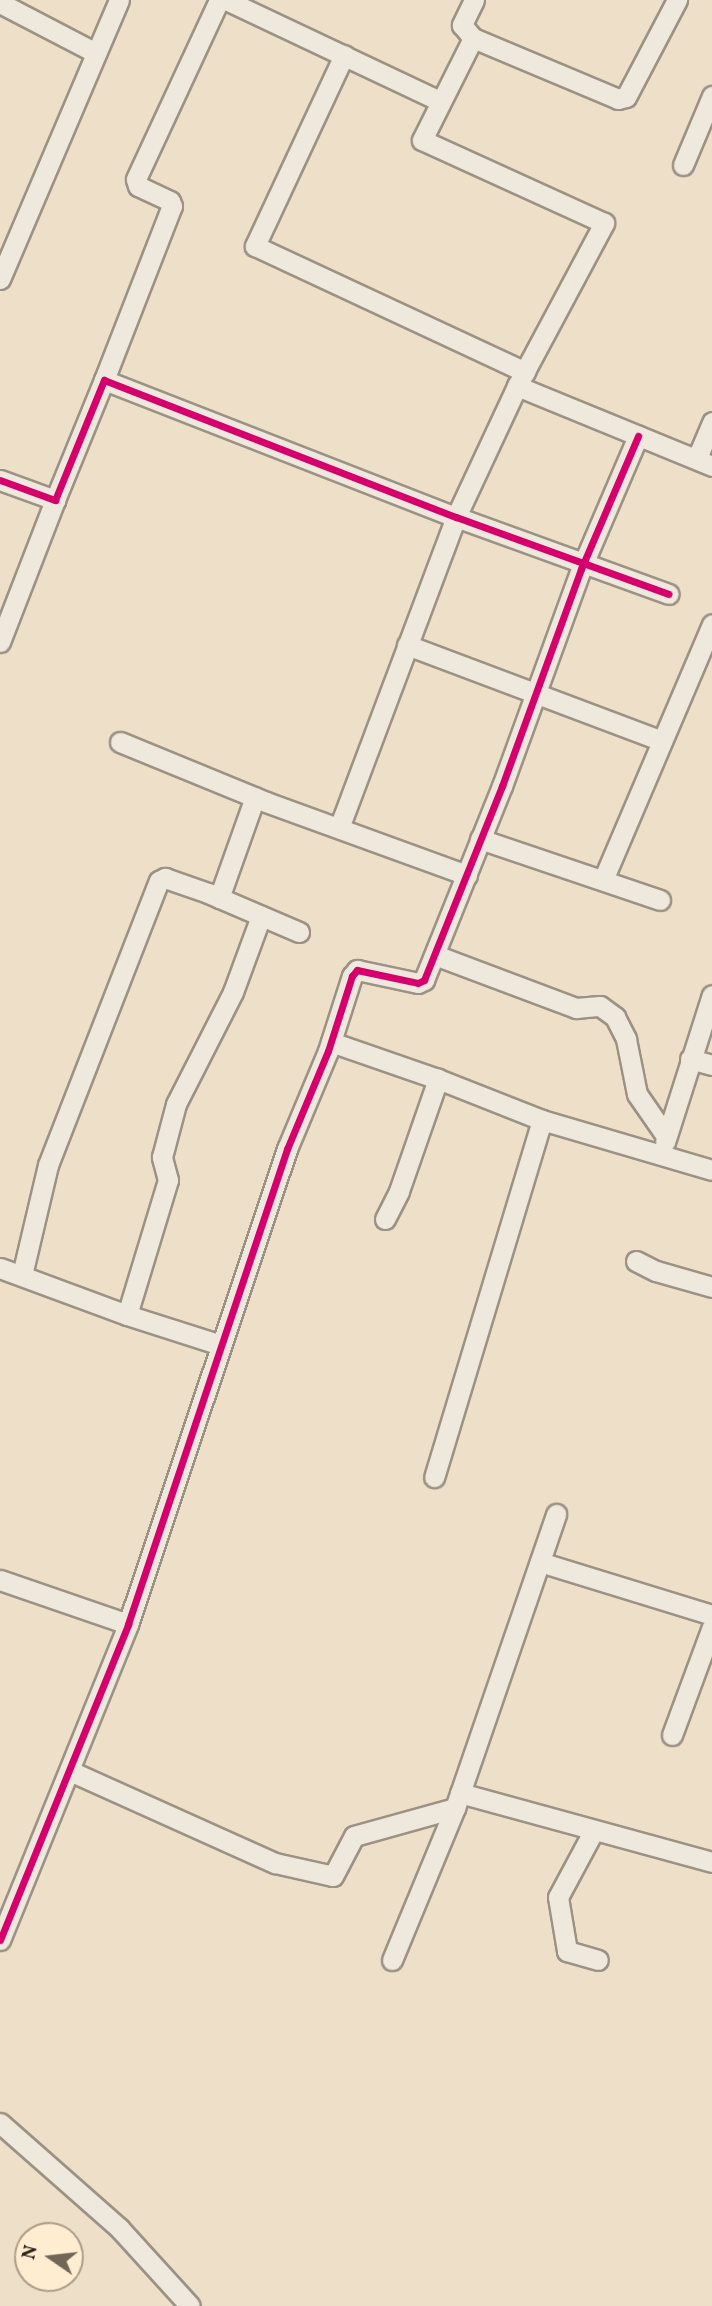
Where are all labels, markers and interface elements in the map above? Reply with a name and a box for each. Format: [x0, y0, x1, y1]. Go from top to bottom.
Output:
north arrow [14, 2222, 84, 2292]
text: N [16, 2243, 45, 2262]

